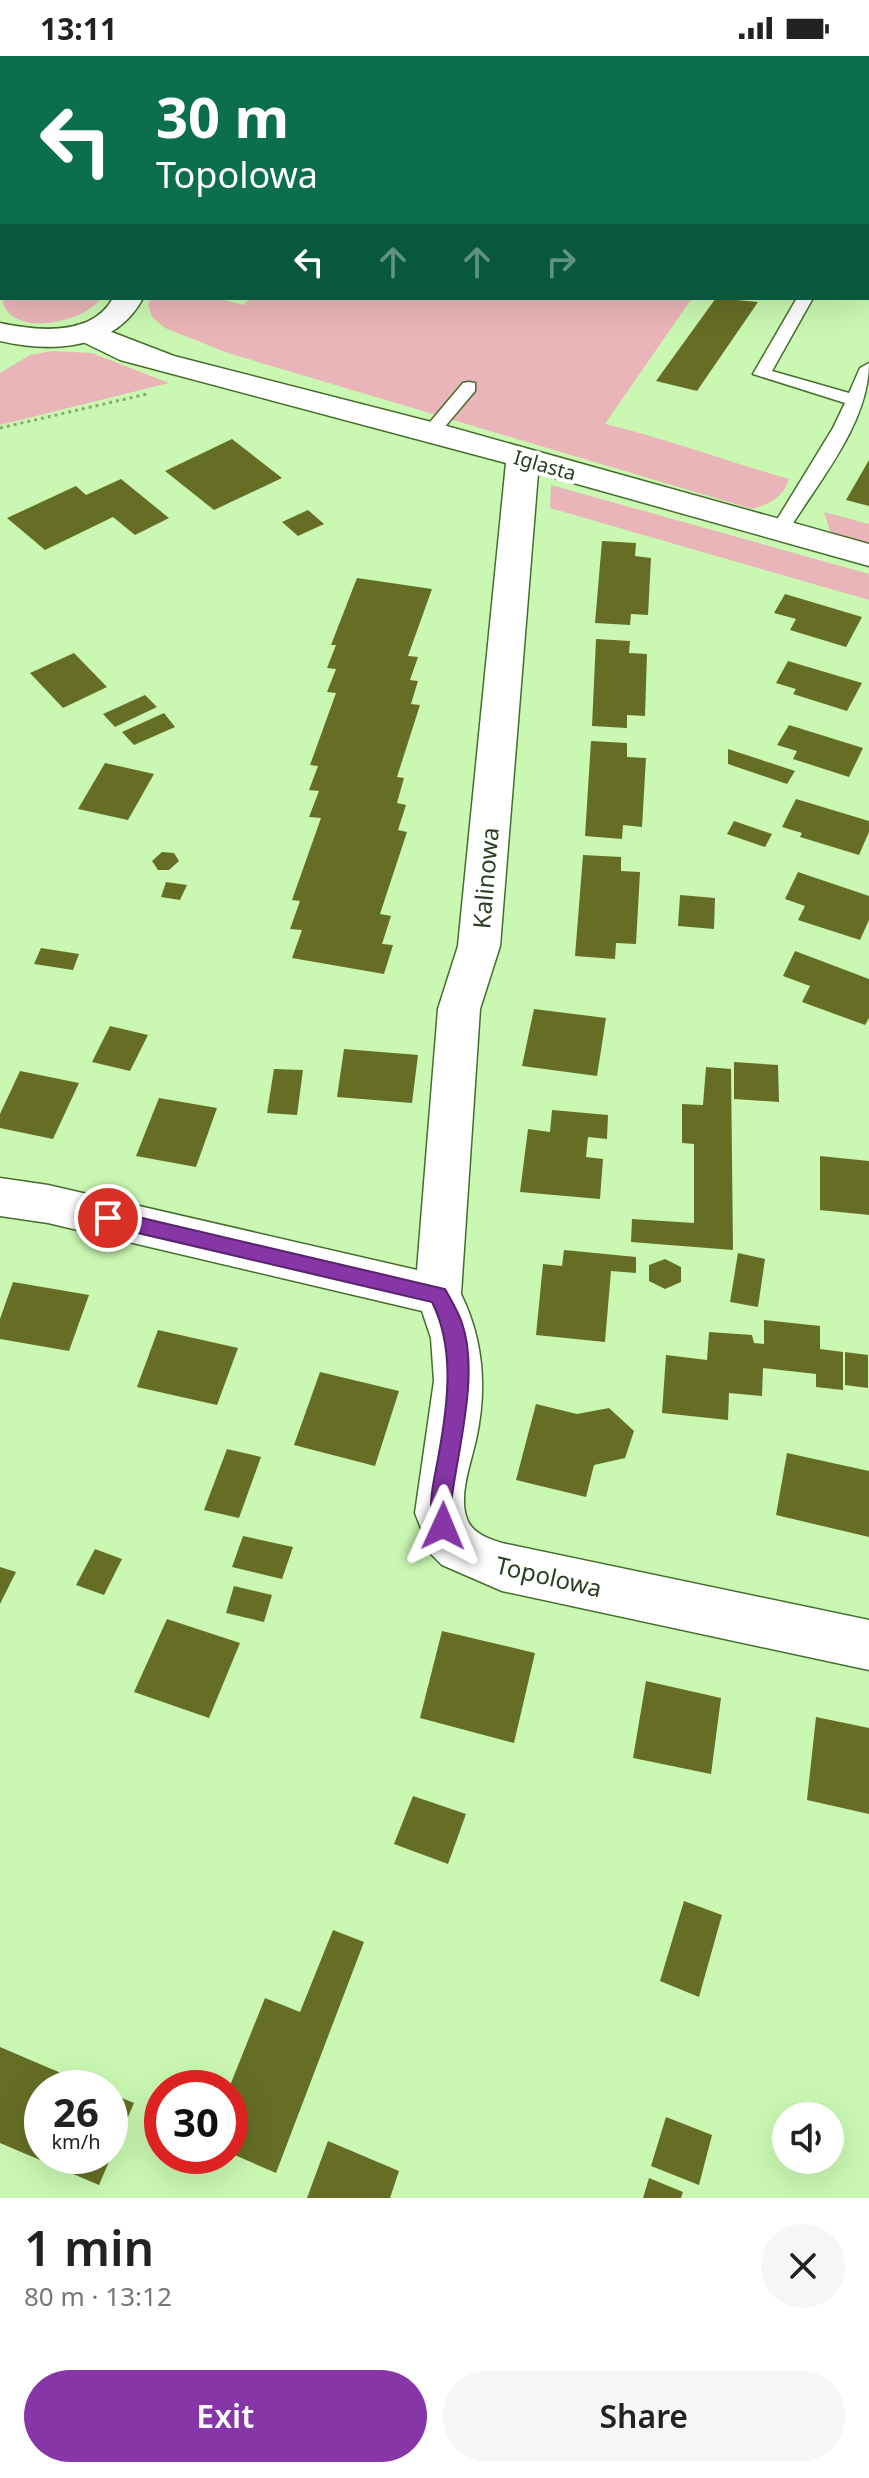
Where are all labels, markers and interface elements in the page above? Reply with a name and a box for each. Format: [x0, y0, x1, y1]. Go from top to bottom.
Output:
text: 13:11 [40, 8, 117, 49]
text: 30 m [156, 78, 289, 154]
icon: left [24, 88, 128, 192]
text: Topolowa [156, 150, 318, 199]
icon: left [287, 240, 331, 284]
icon: ahead [371, 240, 415, 284]
icon: ahead [455, 240, 499, 284]
icon: right [539, 240, 583, 284]
street label: Iglasta [511, 443, 579, 487]
street label: Kalinowa [464, 826, 506, 930]
pin [74, 1184, 142, 1252]
icon: arrive [86, 1196, 130, 1240]
position arrow [401, 1484, 485, 1568]
street label: Topolowa [493, 1548, 605, 1604]
speed limit sign: 30 [144, 2070, 248, 2174]
text: 26 [53, 2084, 99, 2139]
map controls [772, 2102, 844, 2174]
button: sound [772, 2102, 844, 2174]
text: km/h [51, 2128, 101, 2155]
text: 1 min [24, 2215, 154, 2280]
button: close [761, 2224, 845, 2308]
text: 80 m · 13:12 [24, 2278, 172, 2314]
button: Exit [24, 2370, 427, 2462]
button: Share [443, 2370, 845, 2462]

